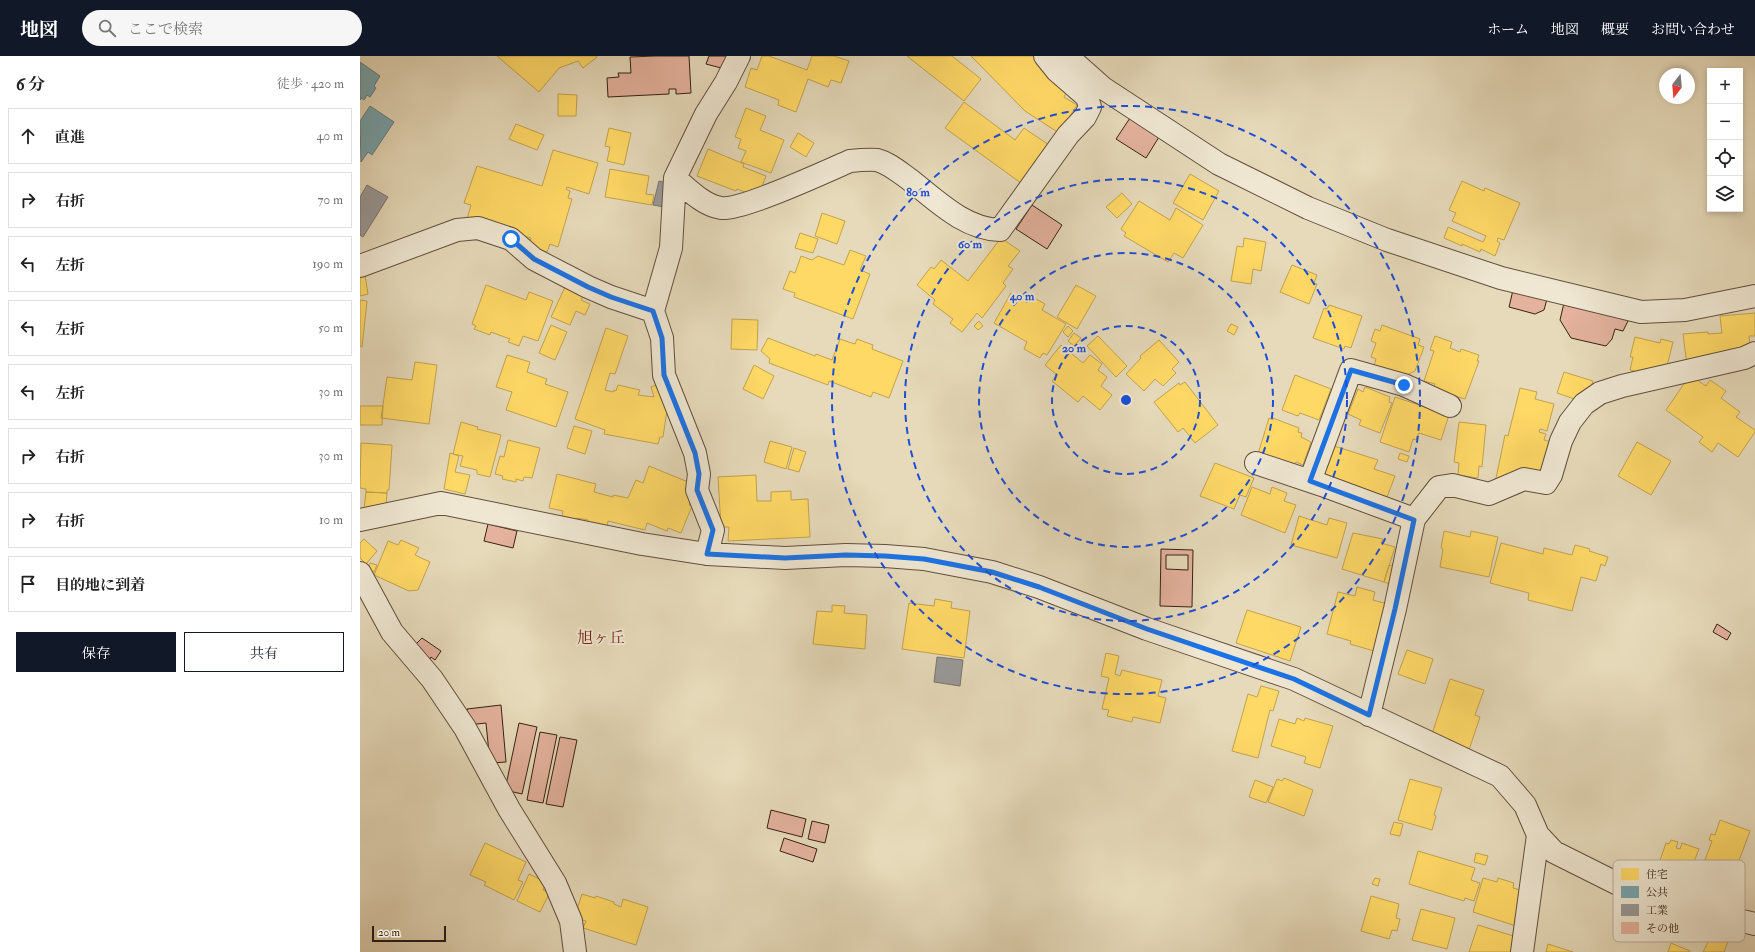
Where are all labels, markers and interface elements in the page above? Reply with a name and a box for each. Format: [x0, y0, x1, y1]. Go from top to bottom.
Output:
search box [82, 10, 362, 46]
icon: search [96, 17, 118, 39]
text: 地図 [20, 18, 58, 42]
text: ここで検索 [128, 20, 203, 39]
text: ホーム [1487, 21, 1529, 38]
text: 地図 [1551, 21, 1579, 38]
text: 概要 [1601, 21, 1629, 38]
text: お問い合わせ [1651, 21, 1735, 38]
north arrow [1659, 68, 1695, 104]
map controls [1707, 68, 1743, 212]
button: + [1707, 68, 1743, 104]
text: 6 分 [16, 74, 45, 95]
text: 徒歩 · 420 m [277, 76, 344, 92]
button: − [1707, 104, 1743, 140]
icon: ahead [17, 125, 39, 147]
text: 直進 [55, 128, 85, 147]
text: 40 m [317, 128, 343, 144]
button: locate [1707, 140, 1743, 176]
button: layers [1707, 176, 1743, 212]
text: 80 m [906, 185, 930, 200]
icon: right [17, 189, 39, 211]
text: 右折 [55, 192, 85, 211]
text: 70 m [318, 192, 343, 208]
route start [502, 230, 520, 248]
text: 60 m [958, 237, 983, 252]
icon: left [17, 253, 39, 275]
text: 左折 [55, 256, 85, 275]
text: 190 m [312, 256, 343, 272]
text: 40 m [1009, 289, 1035, 304]
icon: left [17, 317, 39, 339]
text: 左折 [55, 320, 85, 339]
text: 50 m [318, 320, 343, 336]
text: 20 m [1062, 341, 1087, 356]
route end [1395, 376, 1413, 394]
icon: left [17, 381, 39, 403]
text: 左折 [55, 384, 85, 403]
text: 30 m [319, 384, 343, 400]
centre of rings [1119, 393, 1133, 407]
icon: right [17, 445, 39, 467]
text: 右折 [55, 448, 85, 467]
text: 30 m [319, 448, 343, 464]
icon: right [17, 509, 39, 531]
text: 右折 [55, 512, 85, 531]
text: 10 m [319, 512, 343, 528]
icon: arrive [17, 573, 39, 595]
text: 目的地に到着 [55, 576, 145, 595]
district label: 旭ヶ丘 [577, 628, 625, 648]
button: 保存 [16, 632, 176, 672]
button: 共有 [184, 632, 344, 672]
legend [1613, 860, 1745, 942]
text: 住宅 [1646, 868, 1668, 881]
text: 公共 [1646, 886, 1668, 899]
text: 工業 [1646, 904, 1668, 917]
text: その他 [1646, 922, 1679, 935]
scale bar [372, 924, 446, 943]
text: 20 m [378, 926, 400, 939]

